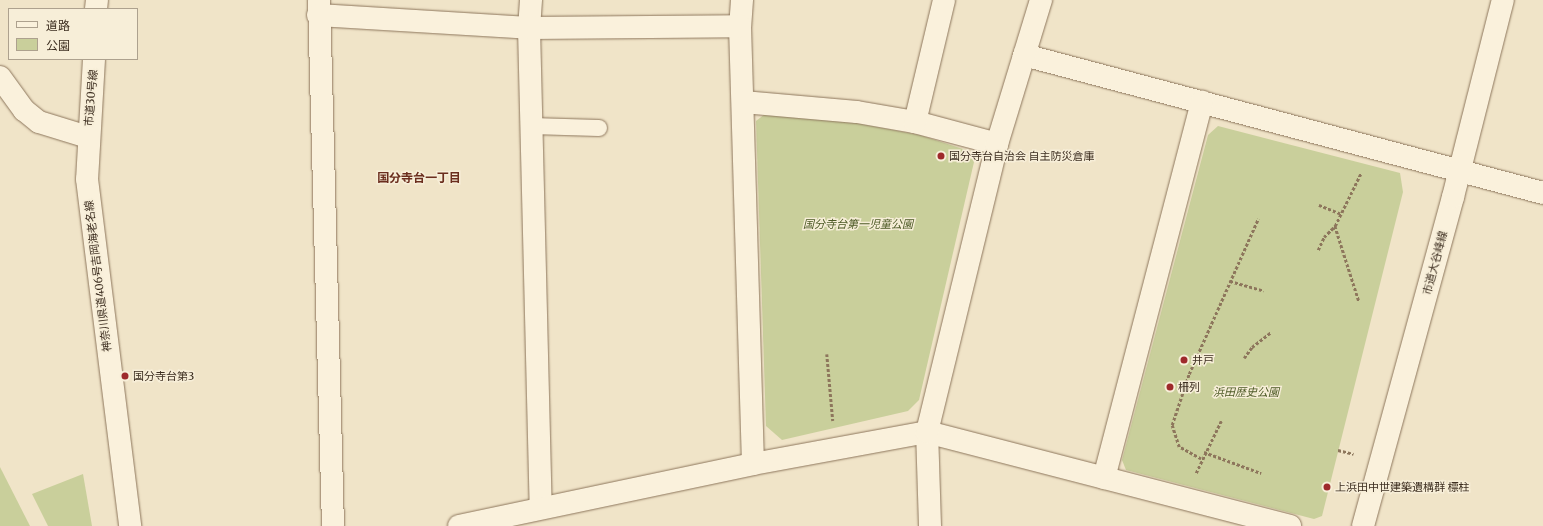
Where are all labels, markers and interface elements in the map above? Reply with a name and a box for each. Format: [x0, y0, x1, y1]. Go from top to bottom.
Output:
legend [8, 8, 138, 60]
text: 道路 [46, 18, 70, 33]
text: 公園 [46, 38, 70, 53]
street label: 市道30号線 [82, 69, 100, 127]
place label: 国分寺台自治会 自主防災倉庫 [949, 149, 1095, 163]
marker: 国分寺台自治会 自主防災倉庫 [936, 151, 946, 161]
district label: 国分寺台一丁目 [377, 171, 461, 185]
street label: 神奈川県道406号吉岡海老名線 [82, 200, 114, 352]
park label: 国分寺台第一児童公園 [803, 217, 913, 231]
street label: 市道大谷峰線 [1420, 229, 1450, 297]
place label: 井戸 [1192, 353, 1214, 367]
marker: 井戸 [1179, 355, 1189, 365]
place label: 国分寺台第3 [133, 369, 194, 383]
marker: 国分寺台第3 [120, 371, 130, 381]
place label: 柵列 [1178, 380, 1200, 394]
marker: 柵列 [1165, 382, 1175, 392]
park label: 浜田歴史公園 [1213, 385, 1279, 399]
place label: 上浜田中世建築遺構群 標柱 [1335, 480, 1470, 494]
marker: 上浜田中世建築遺構群 標柱 [1322, 482, 1332, 492]

